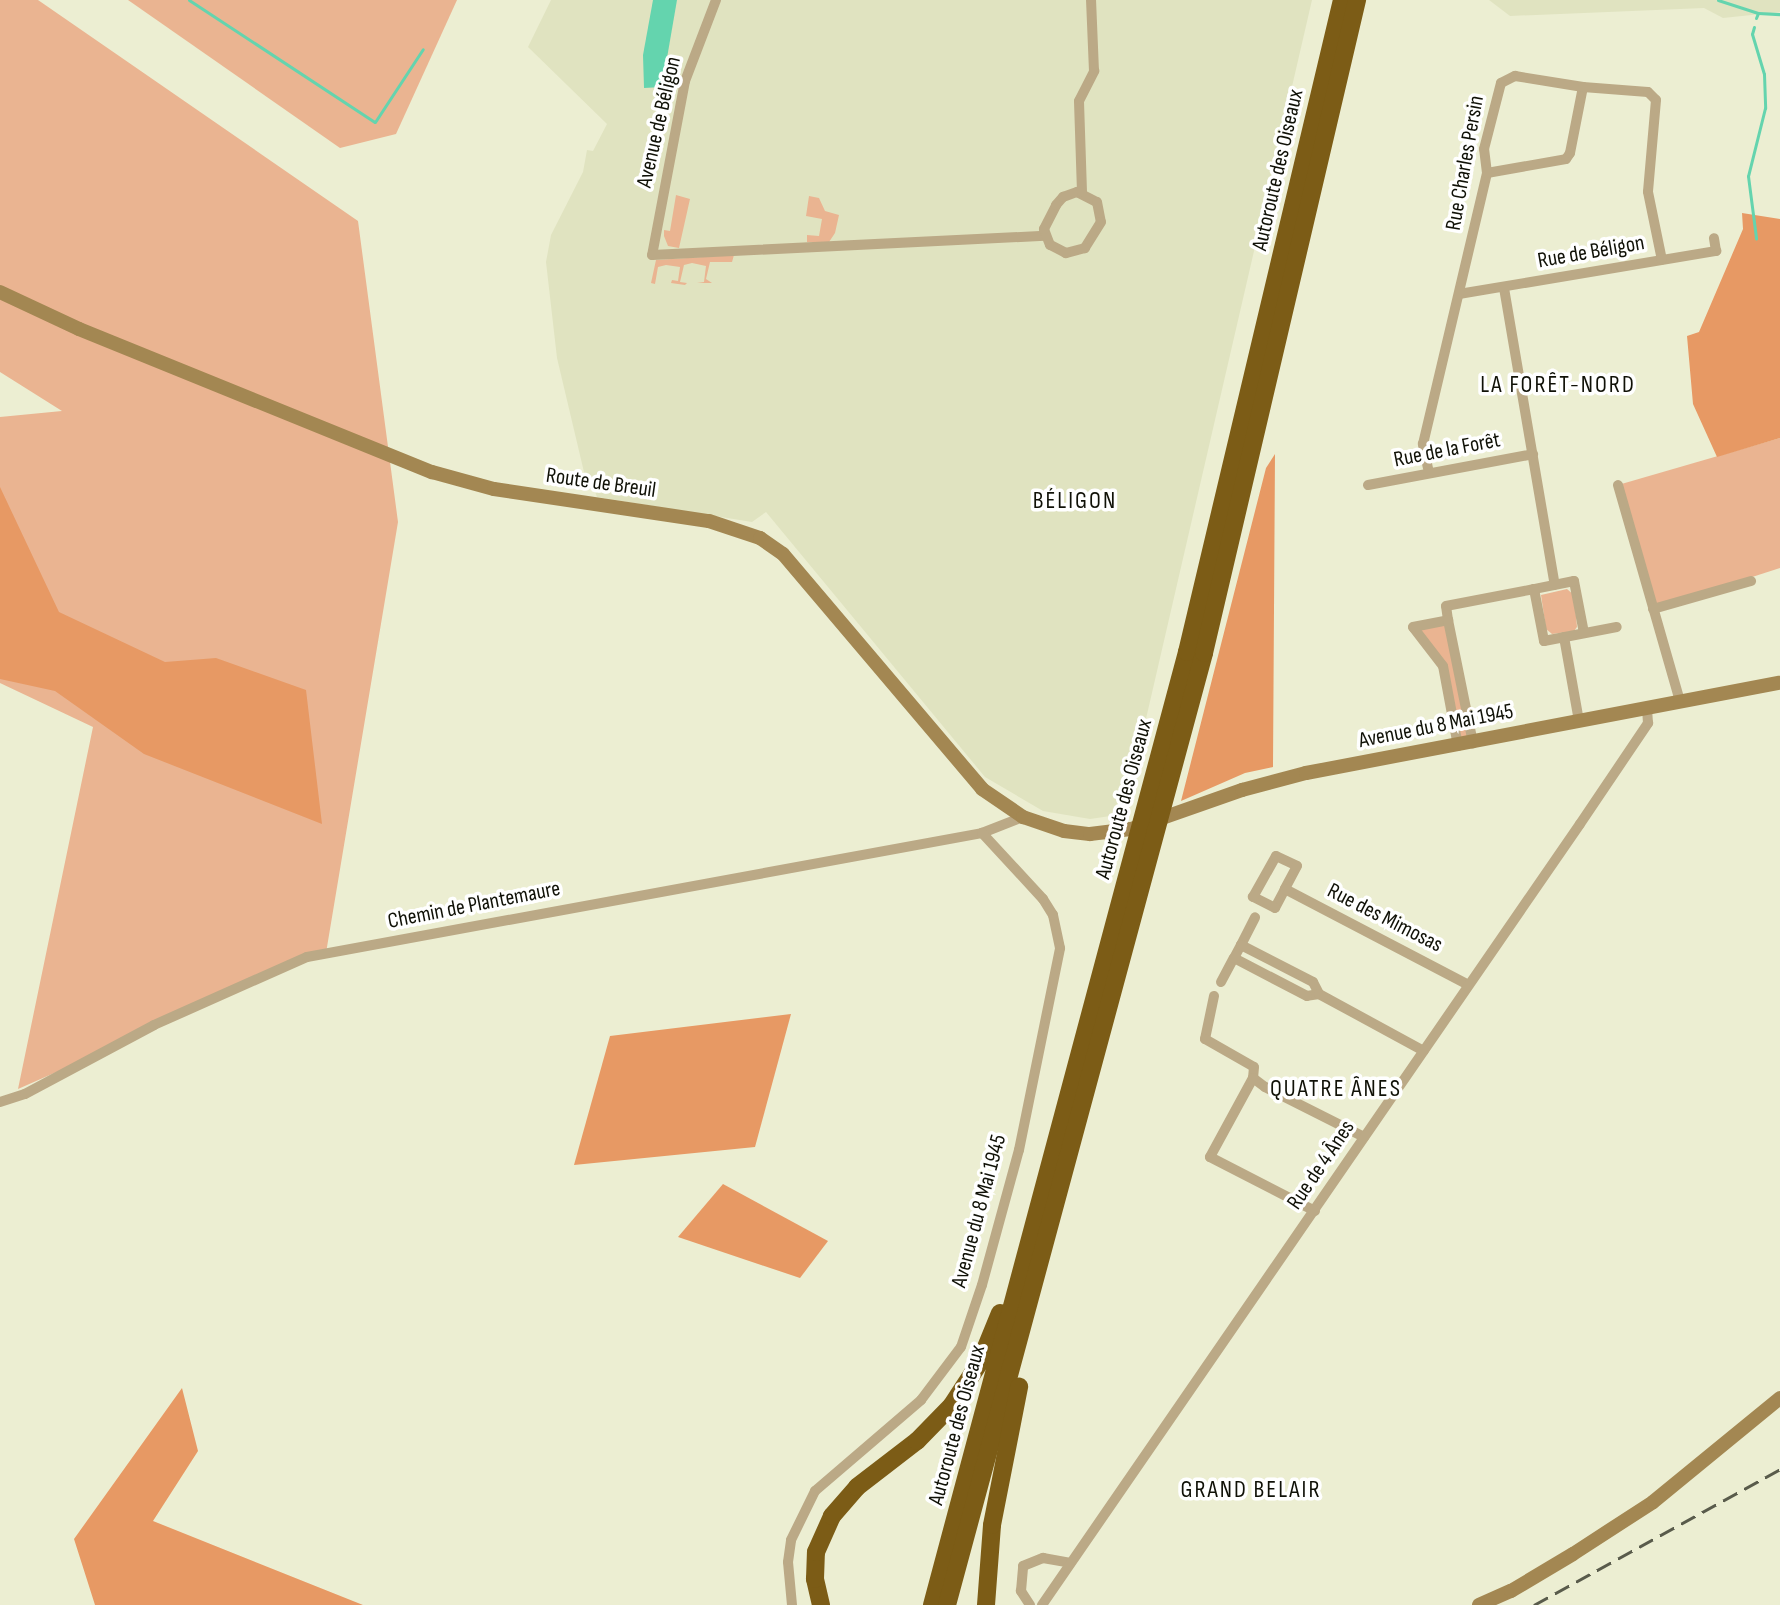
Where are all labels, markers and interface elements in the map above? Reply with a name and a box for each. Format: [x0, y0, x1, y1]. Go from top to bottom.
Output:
street label: Avenue de Béligon [631, 54, 687, 190]
street label: Autoroute des Oiseaux [1247, 87, 1309, 253]
street label: Rue Charles Persin [1440, 94, 1490, 232]
street label: Rue de Béligon [1536, 230, 1646, 274]
district label: LA FORÊT-NORD [1480, 371, 1636, 399]
street label: Rue de la Forêt [1392, 427, 1502, 473]
street label: Route de Breuil [544, 462, 658, 504]
district label: BÉLIGON [1033, 487, 1117, 515]
street label: Avenue du 8 Mai 1945 [1356, 698, 1516, 754]
street label: Autoroute des Oiseaux [1090, 716, 1158, 882]
street label: Chemin de Plantemaure [386, 875, 562, 935]
street label: Rue des Mimosas [1323, 878, 1447, 958]
district label: QUATRE ÂNES [1270, 1075, 1402, 1103]
street label: Rue de 4 Ânes [1282, 1115, 1360, 1215]
street label: Avenue du 8 Mai 1945 [946, 1132, 1012, 1290]
street label: Autoroute des Oiseaux [923, 1342, 991, 1508]
district label: GRAND BELAIR [1181, 1476, 1321, 1504]

